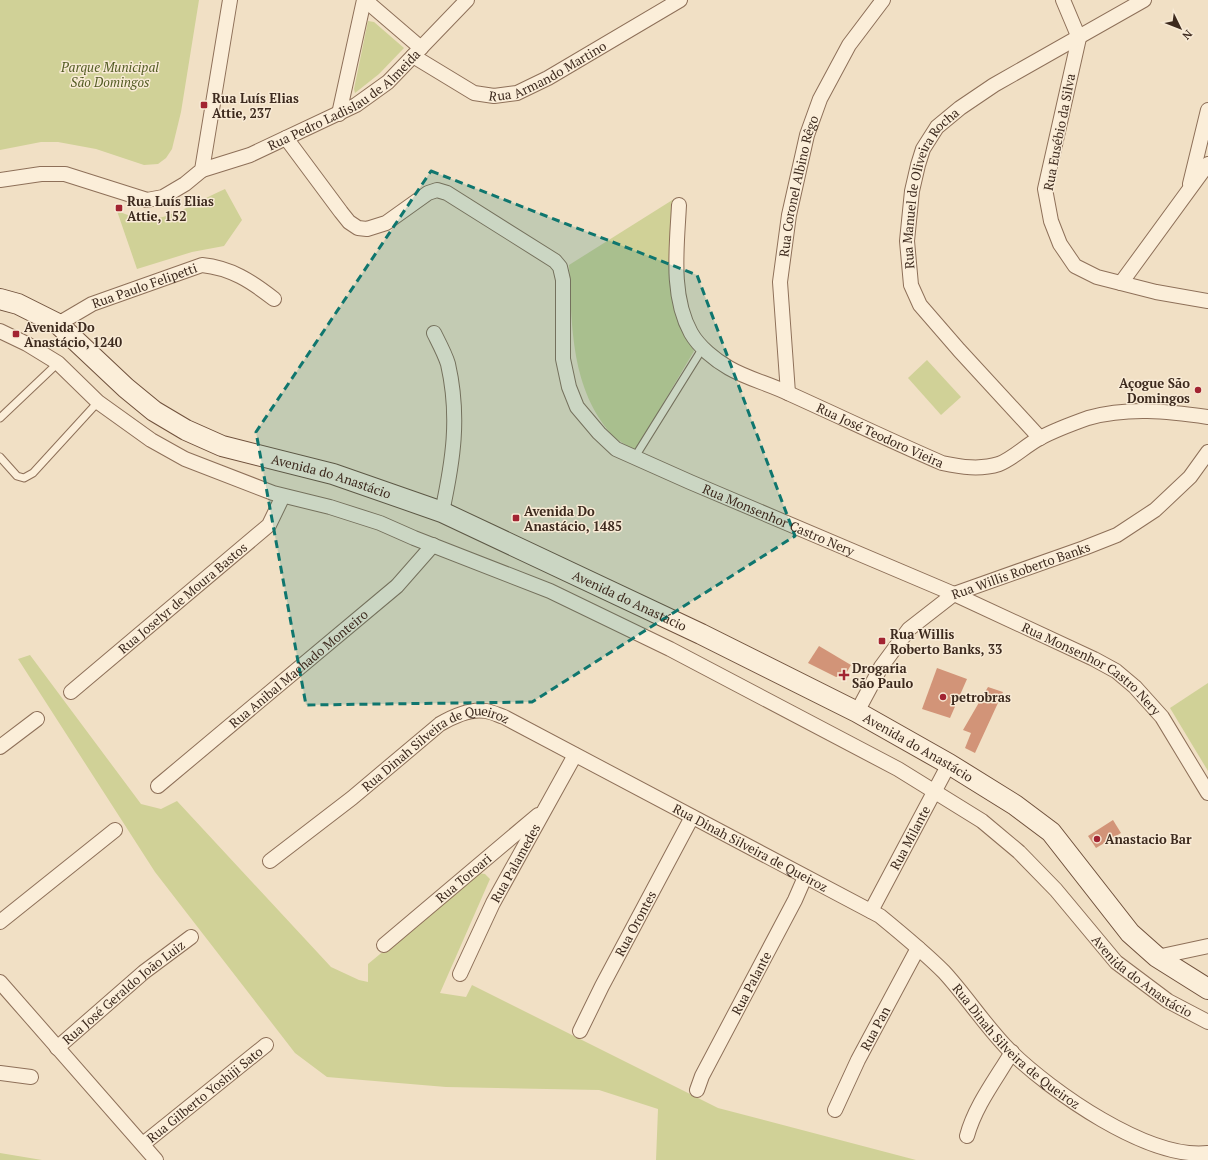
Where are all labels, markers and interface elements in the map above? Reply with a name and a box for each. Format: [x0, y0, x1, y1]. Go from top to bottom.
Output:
north arrow [1160, 8, 1200, 48]
text: N [1179, 27, 1195, 43]
street label: Rua Armando Martino [488, 37, 610, 105]
street label: Rua Pedro Ladislau de Almeida [265, 45, 424, 154]
park label: Parque Municipal São Domingos [60, 58, 159, 91]
street label: Rua Eusébio da Silva [1039, 72, 1079, 192]
place label: Rua Luís Elias Attie, 237 [212, 89, 299, 122]
marker: Rua Luís Elias Attie, 237 [199, 100, 209, 110]
street label: Rua Manuel de Oliveira Rocha [898, 103, 963, 270]
street label: Rua Coronel Albino Rêgo [774, 113, 822, 258]
place label: Rua Luís Elias Attie, 152 [127, 192, 214, 225]
marker: Rua Luís Elias Attie, 152 [114, 203, 124, 213]
street label: Rua Paulo Felipetti [89, 258, 200, 312]
place label: Avenida Do Anastácio, 1240 [24, 318, 123, 351]
marker: Avenida Do Anastácio, 1240 [11, 329, 21, 339]
place label: Açogue São Domingos [1119, 374, 1190, 407]
marker: Açogue São Domingos [1193, 385, 1203, 395]
street label: Rua José Teodoro Vieira [814, 398, 947, 472]
street label: Avenida do Anastácio [269, 450, 394, 503]
street label: Rua Monsenhor Castro Nery [700, 479, 858, 560]
place label: Avenida Do Anastácio, 1485 [524, 502, 622, 535]
marker: Avenida Do Anastácio, 1485 [511, 513, 521, 523]
street label: Rua Willis Roberto Banks [949, 537, 1093, 603]
street label: Rua Joselyr de Moura Bastos [114, 538, 251, 657]
street label: Avenida do Anastácio [570, 566, 690, 635]
street label: Rua Anibal Machado Monteiro [225, 605, 372, 732]
street label: Rua Monsenhor Castro Nery [1019, 618, 1165, 719]
place label: Rua Willis Roberto Banks, 33 [890, 625, 1002, 658]
marker: Rua Willis Roberto Banks, 33 [877, 636, 887, 646]
place label: Drogaria São Paulo [852, 659, 914, 692]
marker: Drogaria São Paulo [839, 670, 849, 680]
place label: petrobras [951, 688, 1011, 706]
marker: petrobras [938, 692, 948, 702]
street label: Rua Dinah Silveira de Queiroz [358, 701, 513, 795]
street label: Avenida do Anastácio [860, 708, 977, 786]
street label: Rua Dinah Silveira de Queiroz [670, 799, 831, 896]
street label: Rua Milante [885, 802, 934, 873]
street label: Rua Palamedes [486, 820, 544, 906]
place label: Anastacio Bar [1105, 830, 1192, 848]
marker: Anastacio Bar [1092, 834, 1102, 844]
street label: Rua Toroari [432, 849, 495, 907]
street label: Rua Orontes [610, 887, 660, 959]
street label: Avenida do Anastácio [1088, 931, 1196, 1021]
street label: Rua José Geraldo João Luiz [58, 936, 188, 1048]
street label: Rua Palante [727, 948, 775, 1018]
street label: Rua Dinah Silveira de Queiroz [949, 980, 1084, 1113]
street label: Rua Pan [856, 1003, 894, 1054]
street label: Rua Gilberto Yoshiji Sato [143, 1042, 266, 1147]

